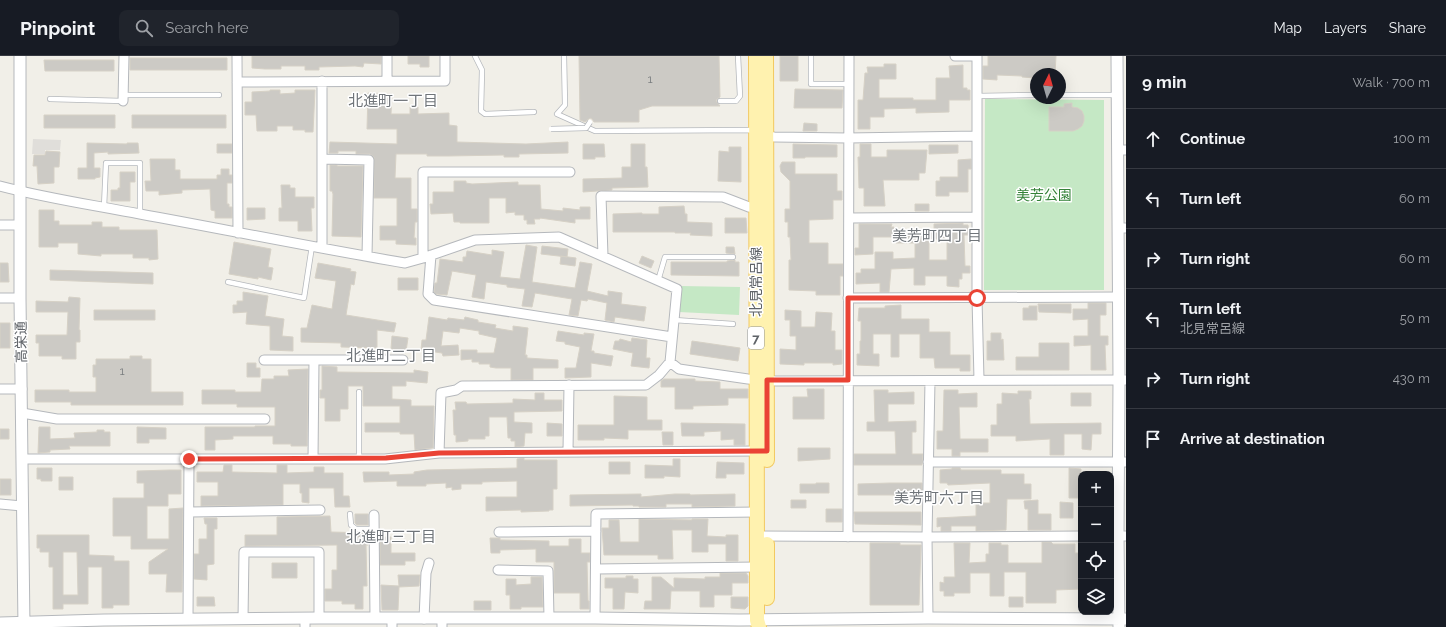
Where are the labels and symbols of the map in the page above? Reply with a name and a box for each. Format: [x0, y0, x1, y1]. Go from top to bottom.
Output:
north arrow [1030, 68, 1066, 104]
house number: 1 [647, 72, 653, 86]
district label: 北進町一丁目 [348, 92, 438, 110]
park label: 美芳公園 [1016, 187, 1072, 203]
district label: 美芳町四丁目 [892, 227, 982, 245]
street label: 北見常呂線 [748, 247, 764, 317]
route start [968, 289, 986, 307]
street label: 高栄通 [13, 321, 29, 363]
road number: 7 [748, 327, 764, 349]
district label: 北進町二丁目 [346, 347, 436, 365]
house number: 1 [119, 364, 125, 378]
route end [180, 450, 198, 468]
district label: 美芳町六丁目 [894, 489, 984, 507]
district label: 北進町三丁目 [346, 528, 436, 546]

